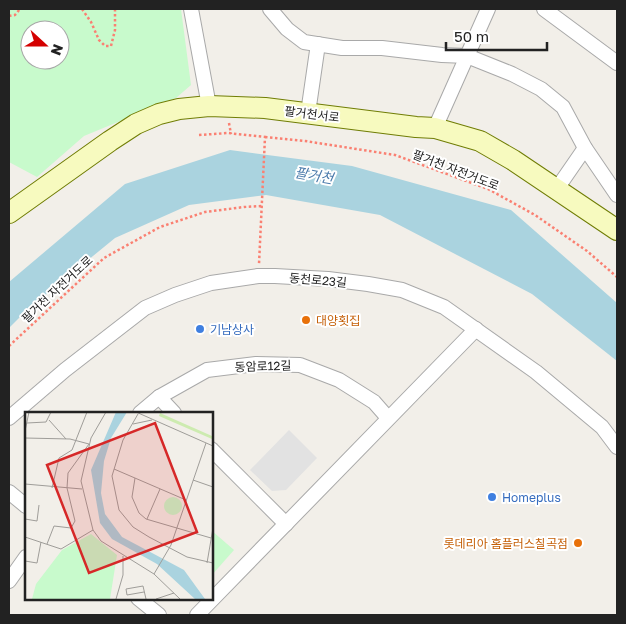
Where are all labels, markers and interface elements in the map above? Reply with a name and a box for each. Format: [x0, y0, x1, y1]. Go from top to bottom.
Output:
north arrow [20, 20, 70, 70]
scale bar [446, 20, 547, 52]
text: 50 m [454, 27, 489, 45]
text: N [48, 42, 67, 58]
street label: 팔거천서로 [284, 103, 340, 125]
street label: 팔거천 자전거도로 [411, 147, 501, 193]
water label: 팔거천 [293, 163, 336, 187]
street label: 팔거천 자전거도로 [18, 252, 96, 326]
street label: 동천로23길 [288, 270, 348, 290]
place label: 대양횟집 [316, 313, 360, 328]
marker: 대양횟집 [300, 314, 312, 326]
place label: 기남상사 [210, 322, 254, 337]
marker: 기남상사 [194, 323, 206, 335]
street label: 동암로12길 [234, 358, 292, 374]
inset map [25, 412, 212, 599]
place label: Homeplus [502, 490, 561, 505]
marker: Homeplus [486, 491, 498, 503]
place label: 롯데리아 홈플러스칠곡점 [444, 536, 568, 551]
marker: 롯데리아 홈플러스칠곡점 [572, 537, 584, 549]

